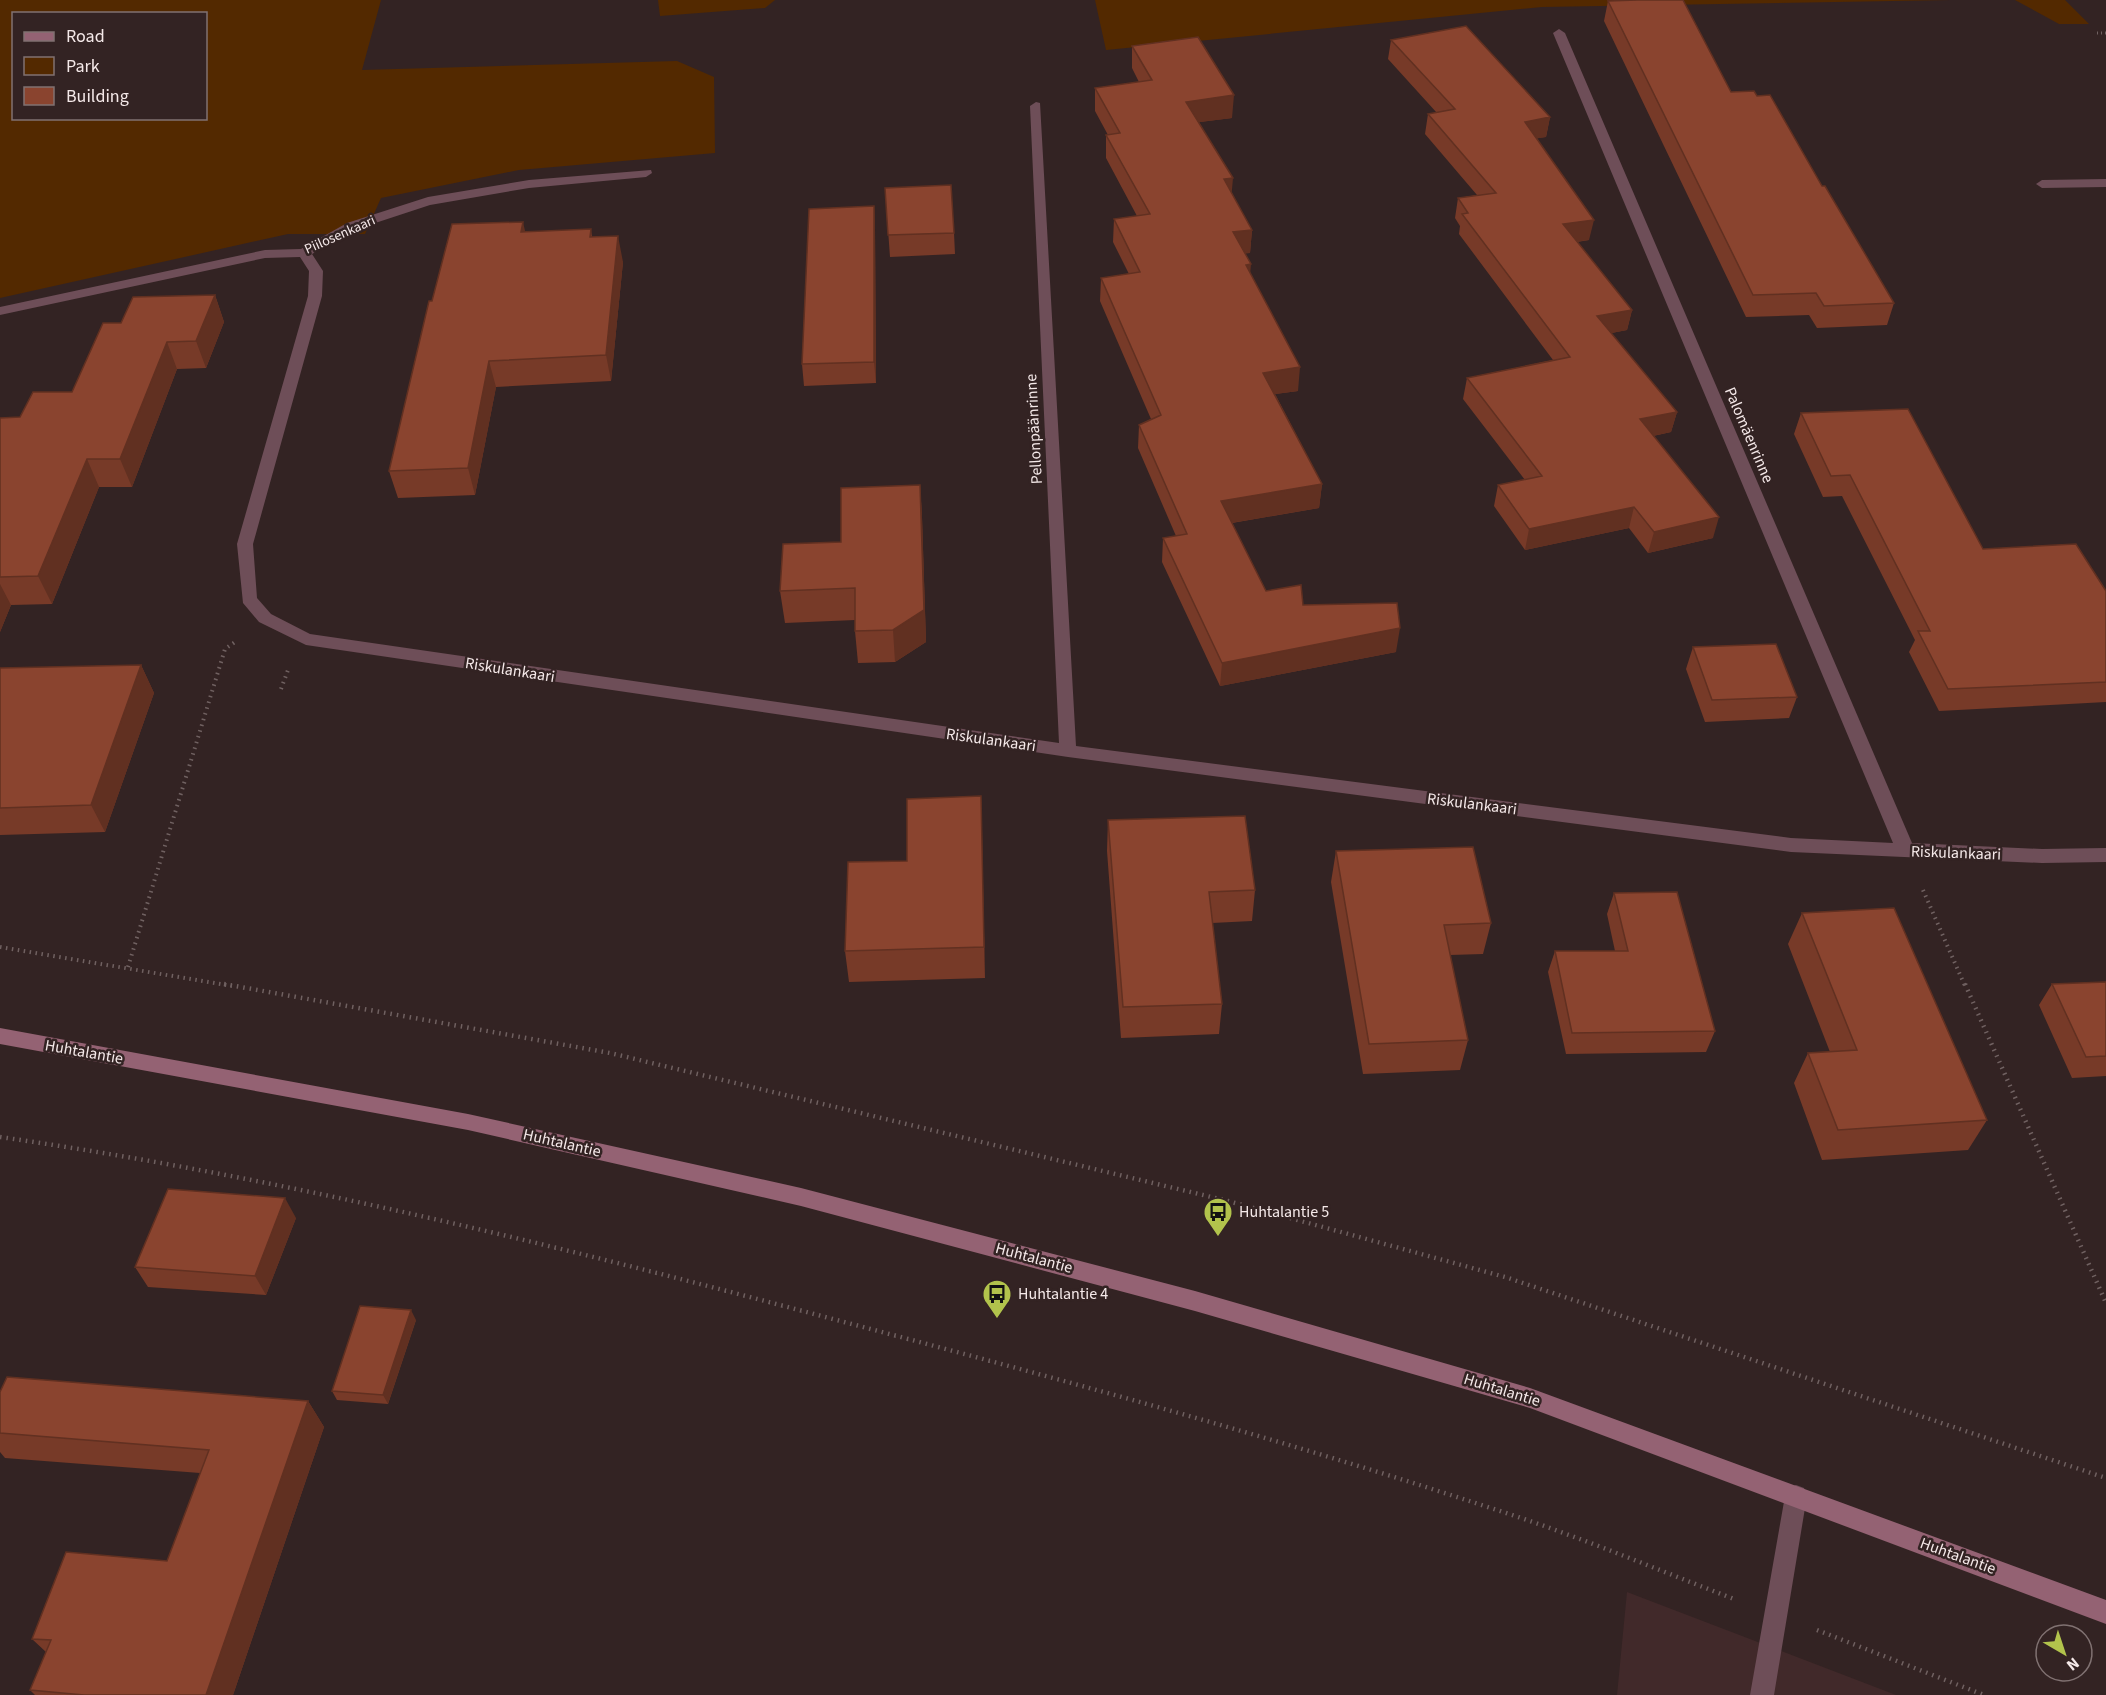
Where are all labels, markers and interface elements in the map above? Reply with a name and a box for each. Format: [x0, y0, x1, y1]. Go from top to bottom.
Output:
legend [12, 12, 207, 120]
text: Road [66, 24, 105, 49]
text: Park [66, 54, 100, 79]
text: Building [66, 84, 129, 109]
street label: Piilosenkaari [301, 210, 379, 260]
street label: Pellonpäänrinne [1020, 373, 1048, 485]
street label: Palomäenrinne [1719, 384, 1779, 486]
street label: Riskulankaari [464, 652, 556, 688]
street label: Riskulankaari [945, 723, 1037, 757]
street label: Riskulankaari [1426, 788, 1518, 820]
street label: Riskulankaari [1910, 840, 2002, 866]
street label: Huhtalantie [43, 1034, 125, 1070]
street label: Huhtalantie [521, 1123, 603, 1163]
bus stop icon: Huhtalantie 5 [1202, 1196, 1234, 1238]
place label: Huhtalantie 5 [1239, 1201, 1329, 1223]
street label: Huhtalantie [993, 1237, 1075, 1279]
bus stop icon: Huhtalantie 4 [981, 1278, 1013, 1320]
place label: Huhtalantie 4 [1018, 1283, 1108, 1305]
street label: Huhtalantie [1461, 1368, 1543, 1412]
street label: Huhtalantie [1917, 1532, 1999, 1580]
north arrow [2034, 1623, 2094, 1683]
text: N [2062, 1652, 2084, 1676]

